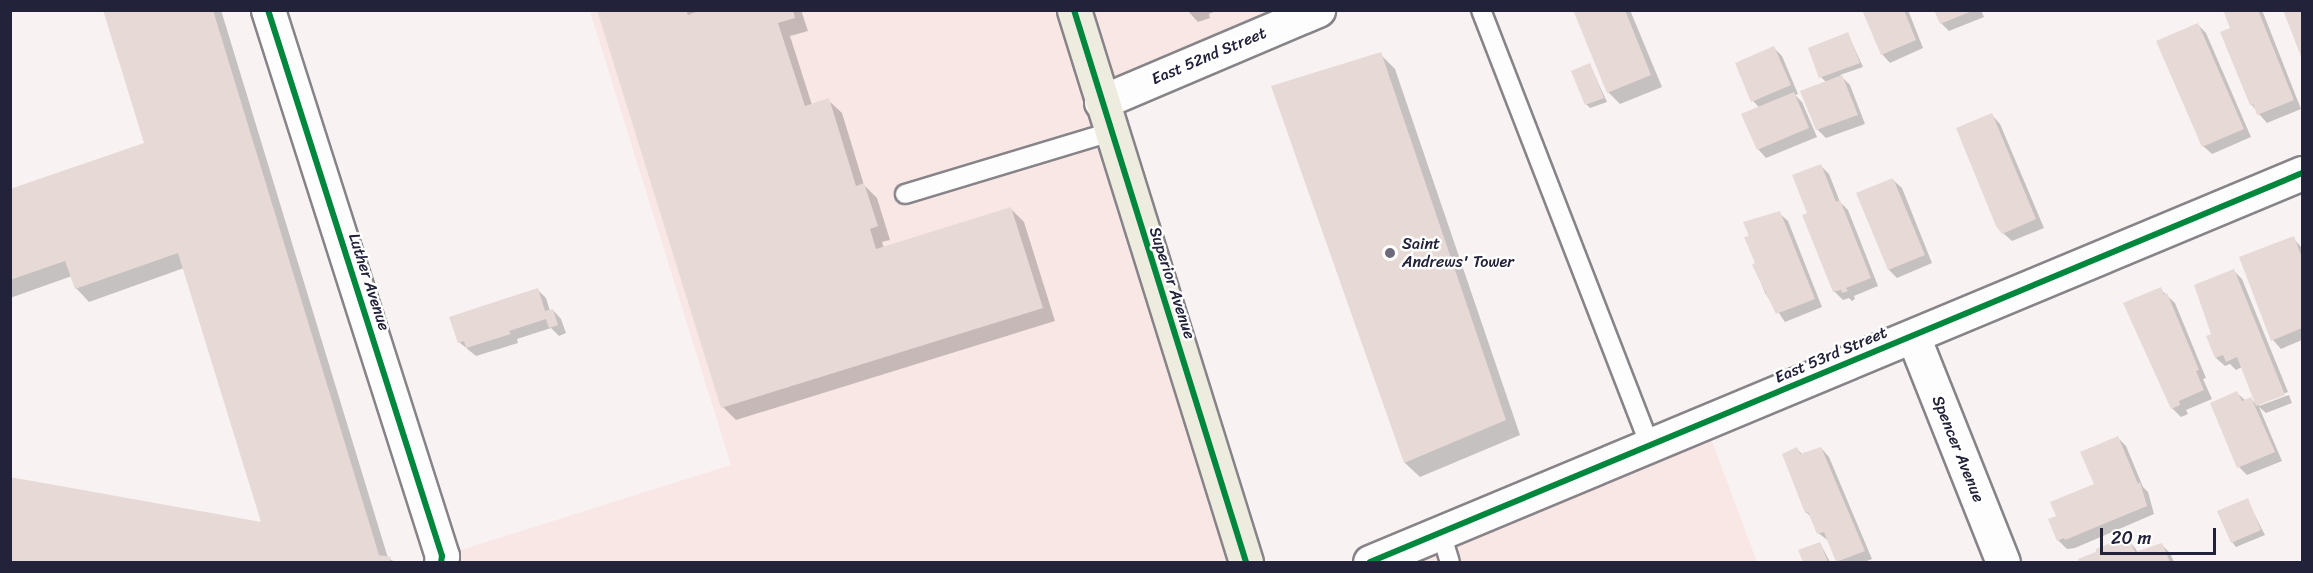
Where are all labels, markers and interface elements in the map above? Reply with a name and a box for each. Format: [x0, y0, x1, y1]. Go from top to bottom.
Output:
street label: East 52nd Street [1149, 23, 1269, 89]
street label: Superior Avenue [1145, 225, 1199, 341]
street label: Luther Avenue [344, 231, 394, 333]
place label: Saint Andrews' Tower [1402, 234, 1514, 272]
marker: Saint Andrews' Tower [1383, 246, 1397, 260]
street label: East 53rd Street [1772, 323, 1890, 387]
street label: Spencer Avenue [1928, 393, 1988, 505]
scale bar [2103, 516, 2218, 554]
text: 20 m [2111, 522, 2151, 554]

